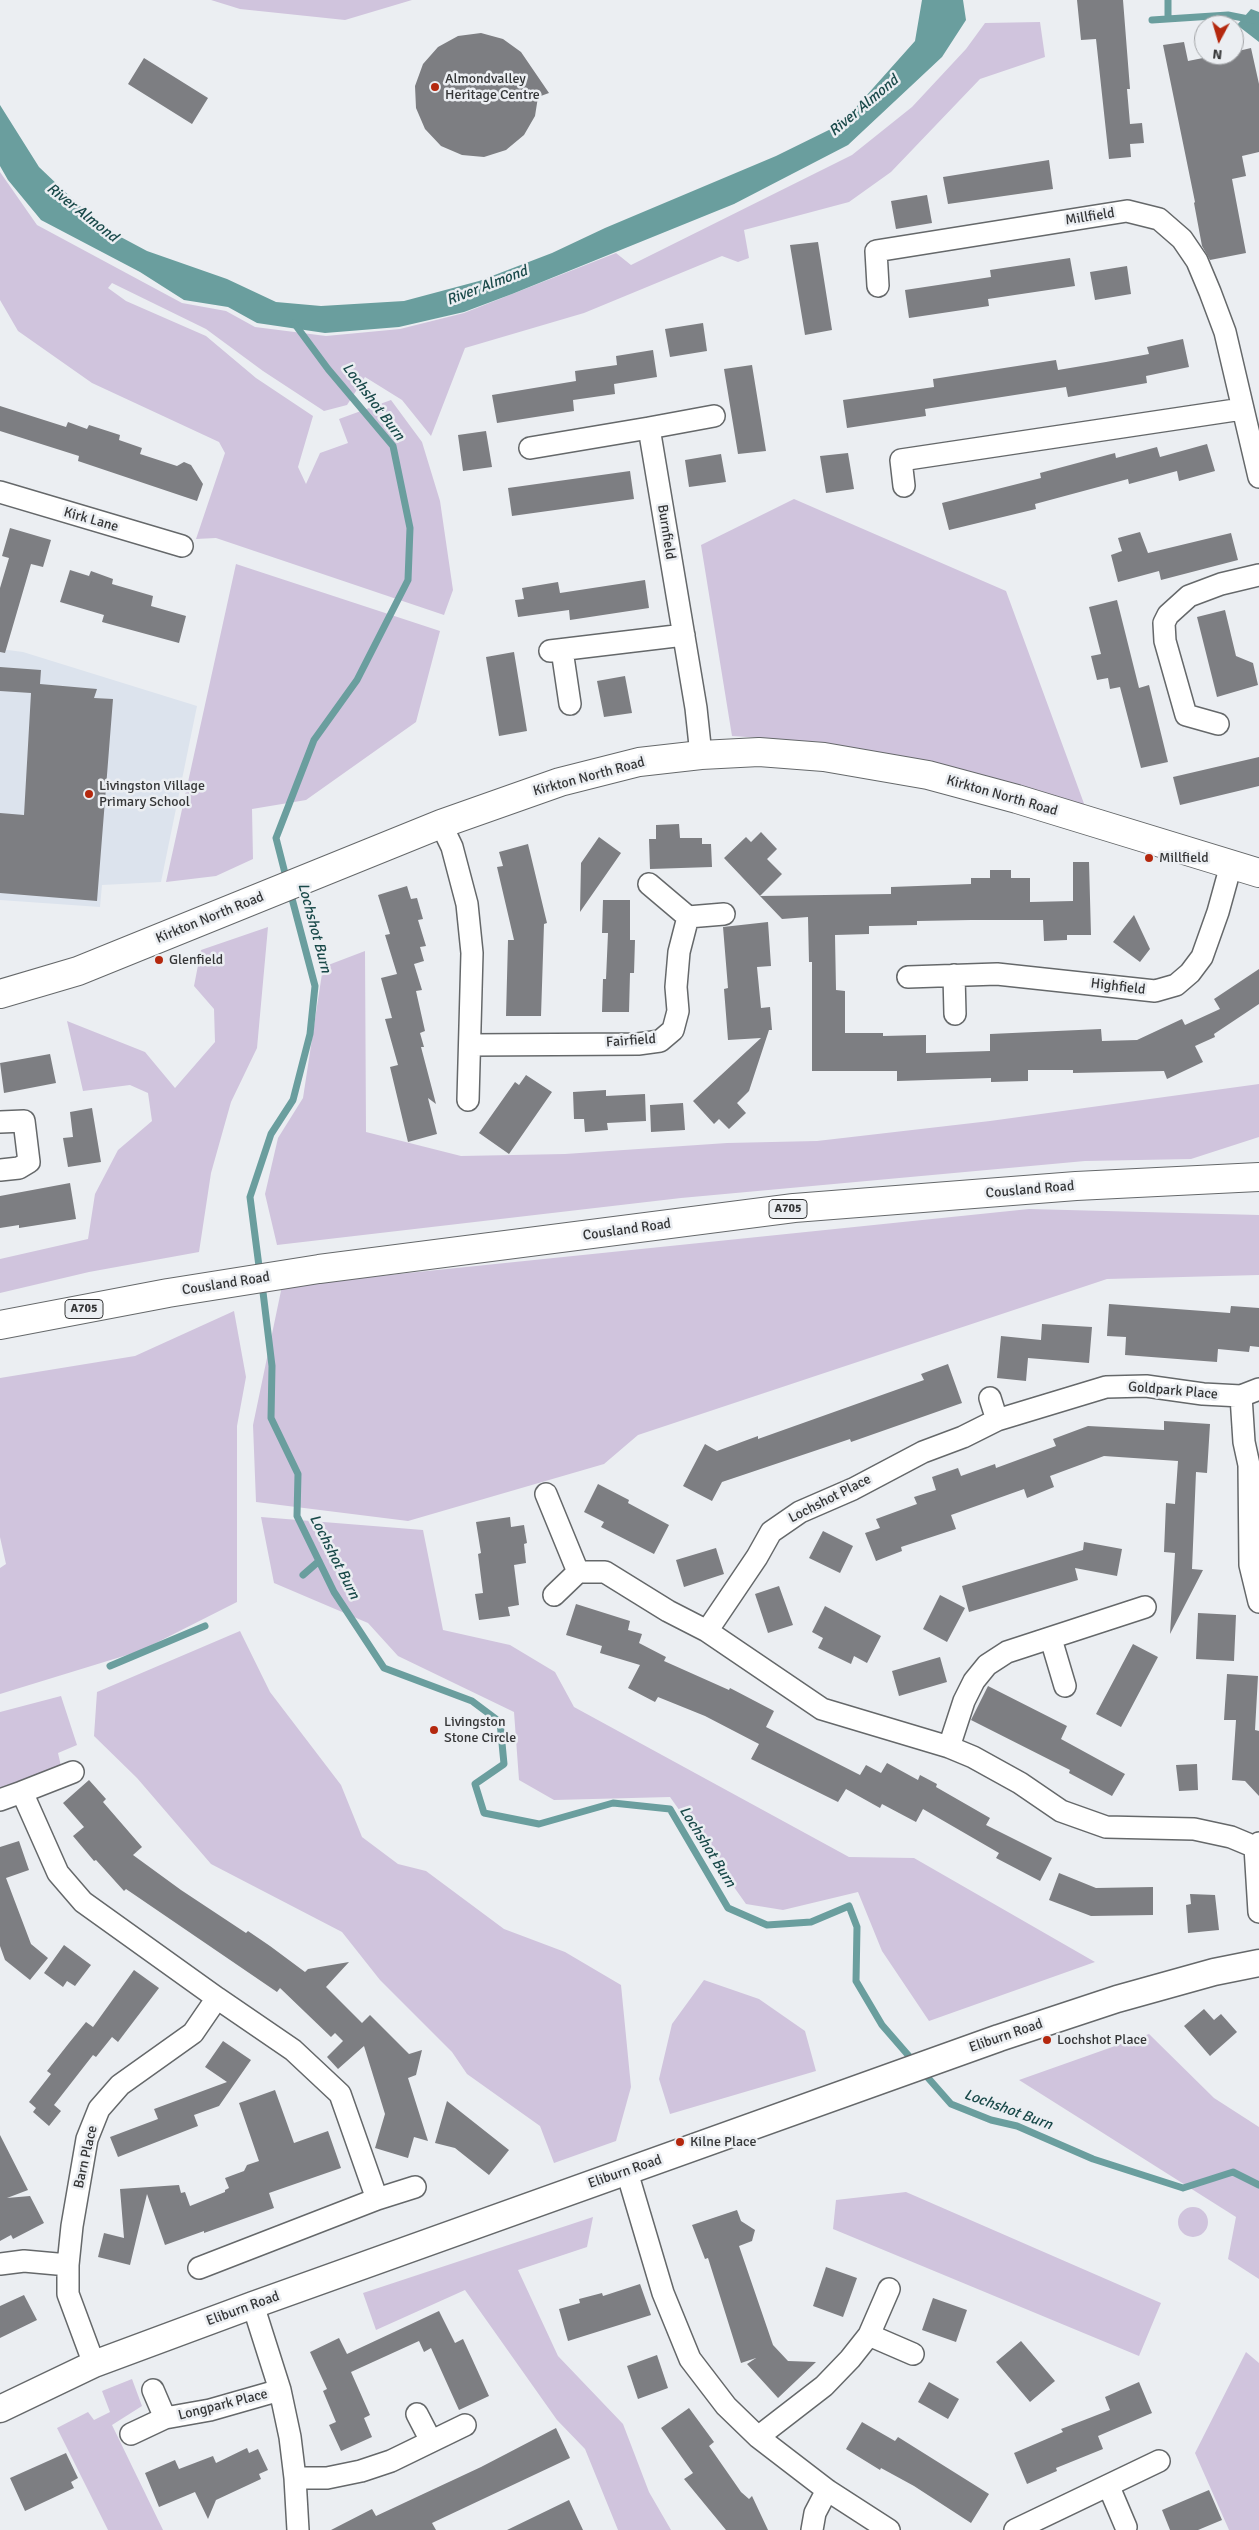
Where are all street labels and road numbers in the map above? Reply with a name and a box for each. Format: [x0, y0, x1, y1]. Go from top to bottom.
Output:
street label: Millfield [1064, 205, 1116, 229]
street label: Burnfield [653, 503, 679, 561]
street label: Kirk Lane [62, 504, 120, 536]
street label: Kirkton North Road [531, 754, 647, 800]
street label: Kirkton North Road [944, 772, 1060, 820]
street label: Kirkton North Road [154, 889, 266, 947]
street label: Highfield [1090, 975, 1146, 999]
street label: Fairfield [606, 1031, 656, 1051]
street label: Cousland Road [985, 1178, 1075, 1202]
road number: A705 [769, 1200, 807, 1218]
street label: Cousland Road [582, 1216, 672, 1244]
street label: Cousland Road [181, 1269, 271, 1299]
road number: A705 [65, 1300, 103, 1318]
street label: Goldpark Place [1127, 1379, 1219, 1403]
street label: Lochshot Place [786, 1471, 874, 1527]
street label: Eliburn Road [967, 2016, 1045, 2056]
street label: Barn Place [71, 2124, 101, 2190]
street label: Eliburn Road [586, 2152, 664, 2192]
street label: Eliburn Road [204, 2288, 282, 2330]
street label: Longpark Place [176, 2386, 270, 2424]

